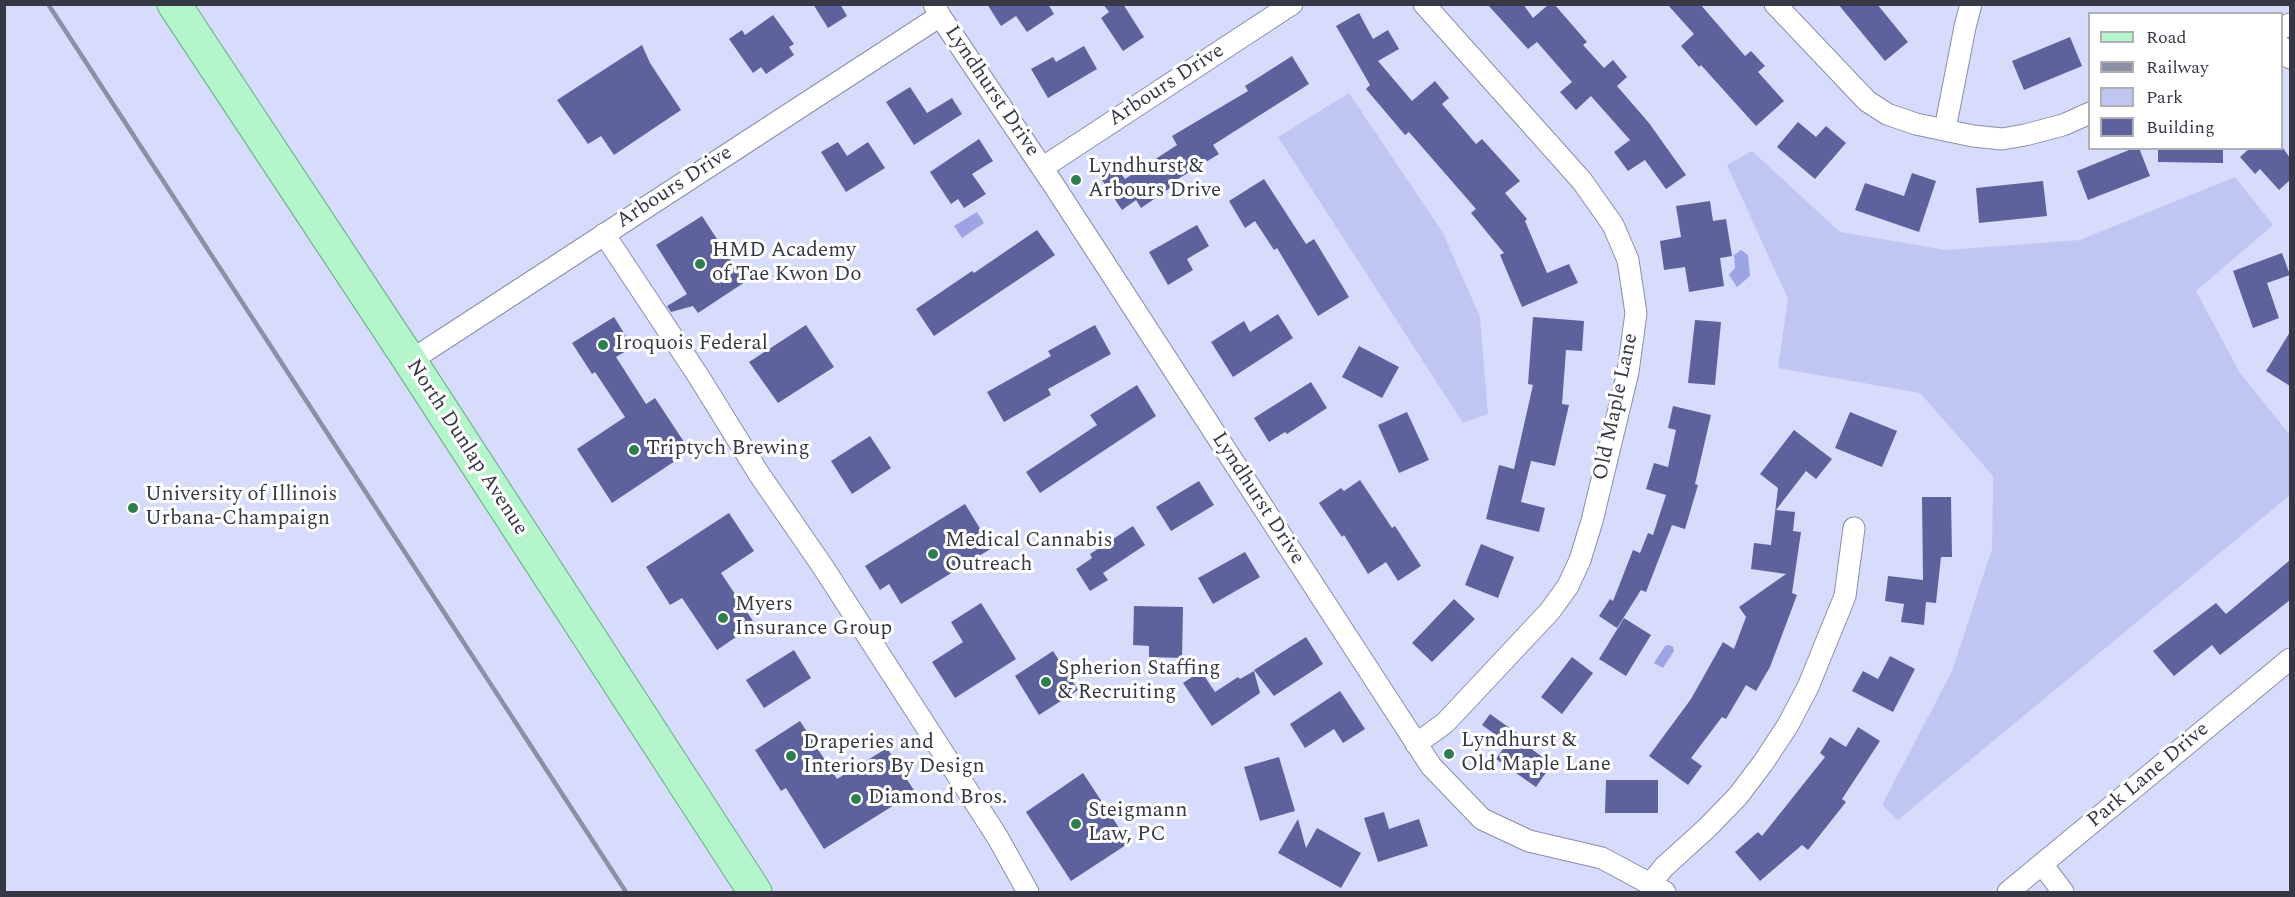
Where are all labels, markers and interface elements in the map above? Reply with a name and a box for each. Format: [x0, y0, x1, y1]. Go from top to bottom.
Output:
legend [2088, 12, 2283, 150]
street label: Lyndhurst Drive [938, 22, 1044, 162]
text: Road [2146, 24, 2187, 51]
street label: Arbours Drive [1104, 39, 1230, 133]
text: Railway [2146, 54, 2209, 81]
text: Park [2146, 84, 2183, 111]
text: Building [2146, 114, 2215, 141]
street label: Arbours Drive [612, 141, 738, 235]
place label: Lyndhurst & Arbours Drive [1088, 155, 1221, 205]
marker: Lyndhurst & Arbours Drive [1069, 173, 1083, 187]
place label: HMD Academy of Tae Kwon Do [712, 239, 862, 289]
marker: HMD Academy of Tae Kwon Do [693, 257, 707, 271]
street label: Old Maple Lane [1589, 331, 1645, 483]
place label: Iroquois Federal [615, 332, 768, 358]
marker: Iroquois Federal [596, 338, 610, 352]
street label: North Dunlap Avenue [400, 355, 532, 541]
street label: Lyndhurst Drive [1205, 428, 1309, 570]
place label: Triptych Brewing [646, 437, 810, 463]
marker: Triptych Brewing [627, 443, 641, 457]
place label: University of Illinois Urbana-Champaign [145, 483, 337, 533]
marker: University of Illinois Urbana-Champaign [126, 501, 140, 515]
place label: Medical Cannabis Outreach [945, 529, 1113, 579]
marker: Medical Cannabis Outreach [926, 547, 940, 561]
place label: Myers Insurance Group [735, 593, 892, 643]
marker: Myers Insurance Group [716, 611, 730, 625]
place label: Spherion Staffing & Recruiting [1058, 657, 1221, 707]
marker: Spherion Staffing & Recruiting [1039, 675, 1053, 689]
street label: Park Lane Drive [2083, 718, 2215, 834]
place label: Lyndhurst & Old Maple Lane [1461, 729, 1611, 779]
place label: Draperies and Interiors By Design [803, 731, 985, 781]
marker: Lyndhurst & Old Maple Lane [1442, 747, 1456, 761]
marker: Draperies and Interiors By Design [784, 749, 798, 763]
place label: Diamond Bros. [868, 786, 1007, 812]
marker: Diamond Bros. [849, 792, 863, 806]
place label: Steigmann Law, PC [1088, 799, 1187, 849]
marker: Steigmann Law, PC [1069, 817, 1083, 831]

